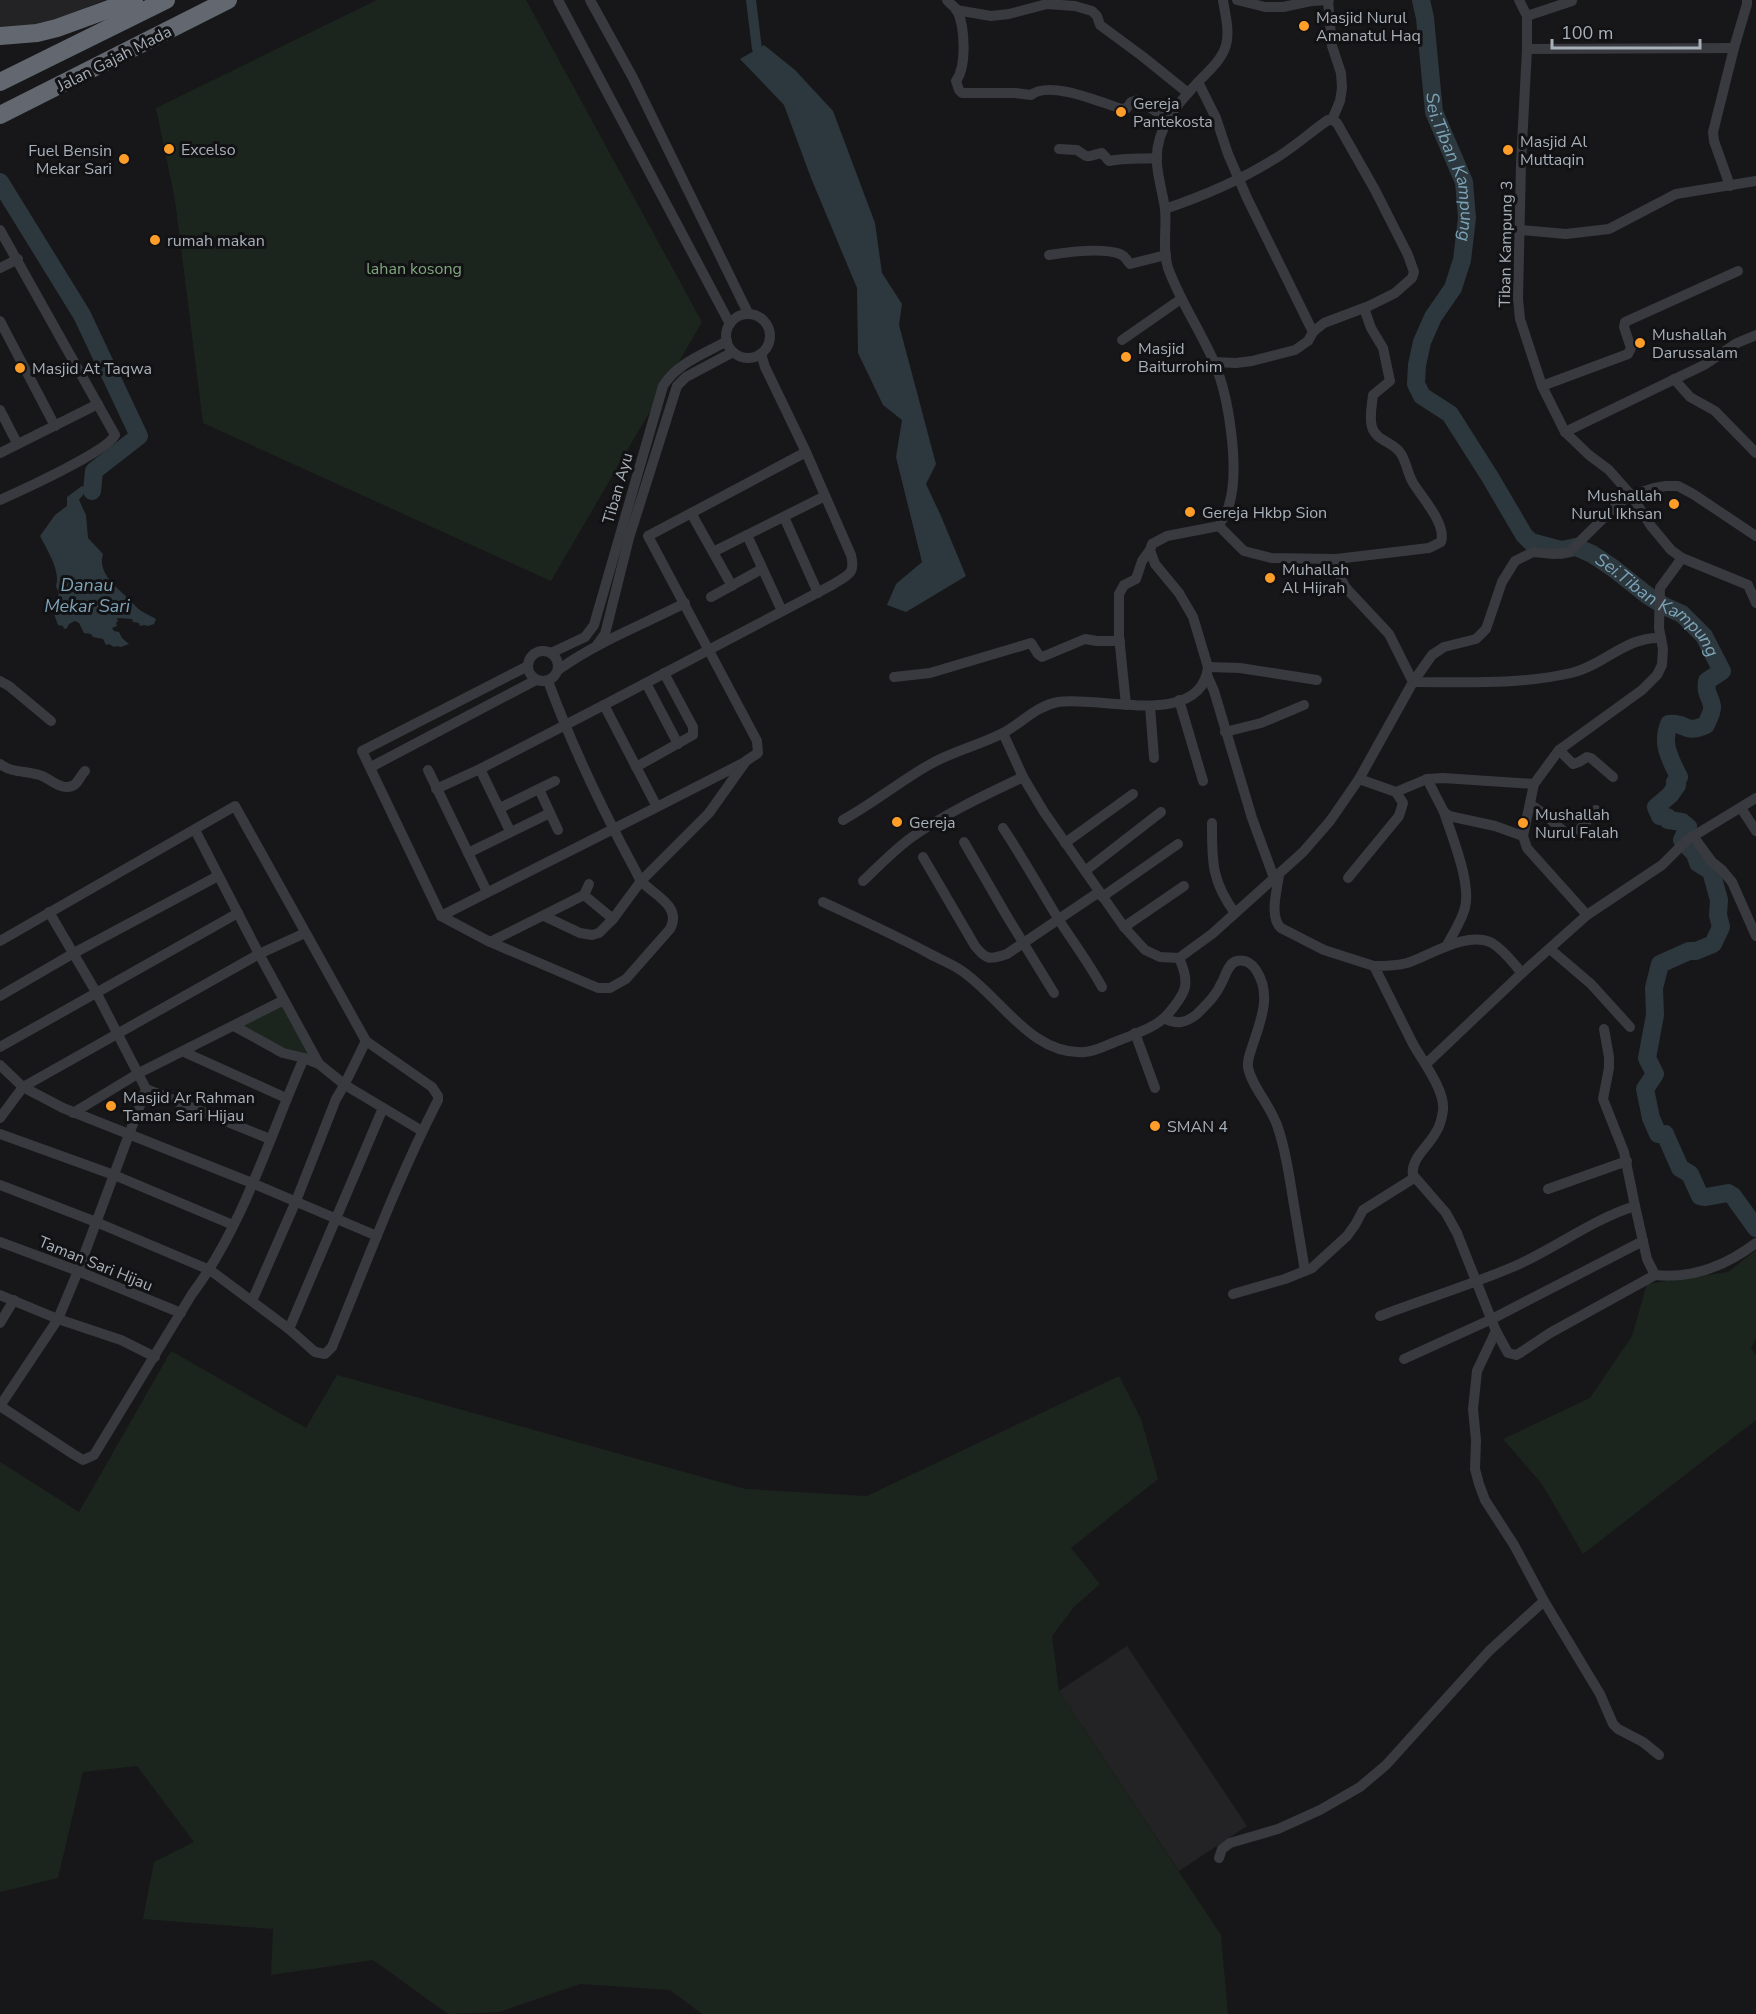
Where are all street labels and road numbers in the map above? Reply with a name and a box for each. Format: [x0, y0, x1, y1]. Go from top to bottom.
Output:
street label: Jalan Gajah Mada [53, 21, 175, 98]
street label: Tiban Kampung 3 [1494, 180, 1518, 308]
street label: Tiban Ayu [597, 450, 639, 526]
street label: Taman Sari Hijau [35, 1231, 156, 1297]

